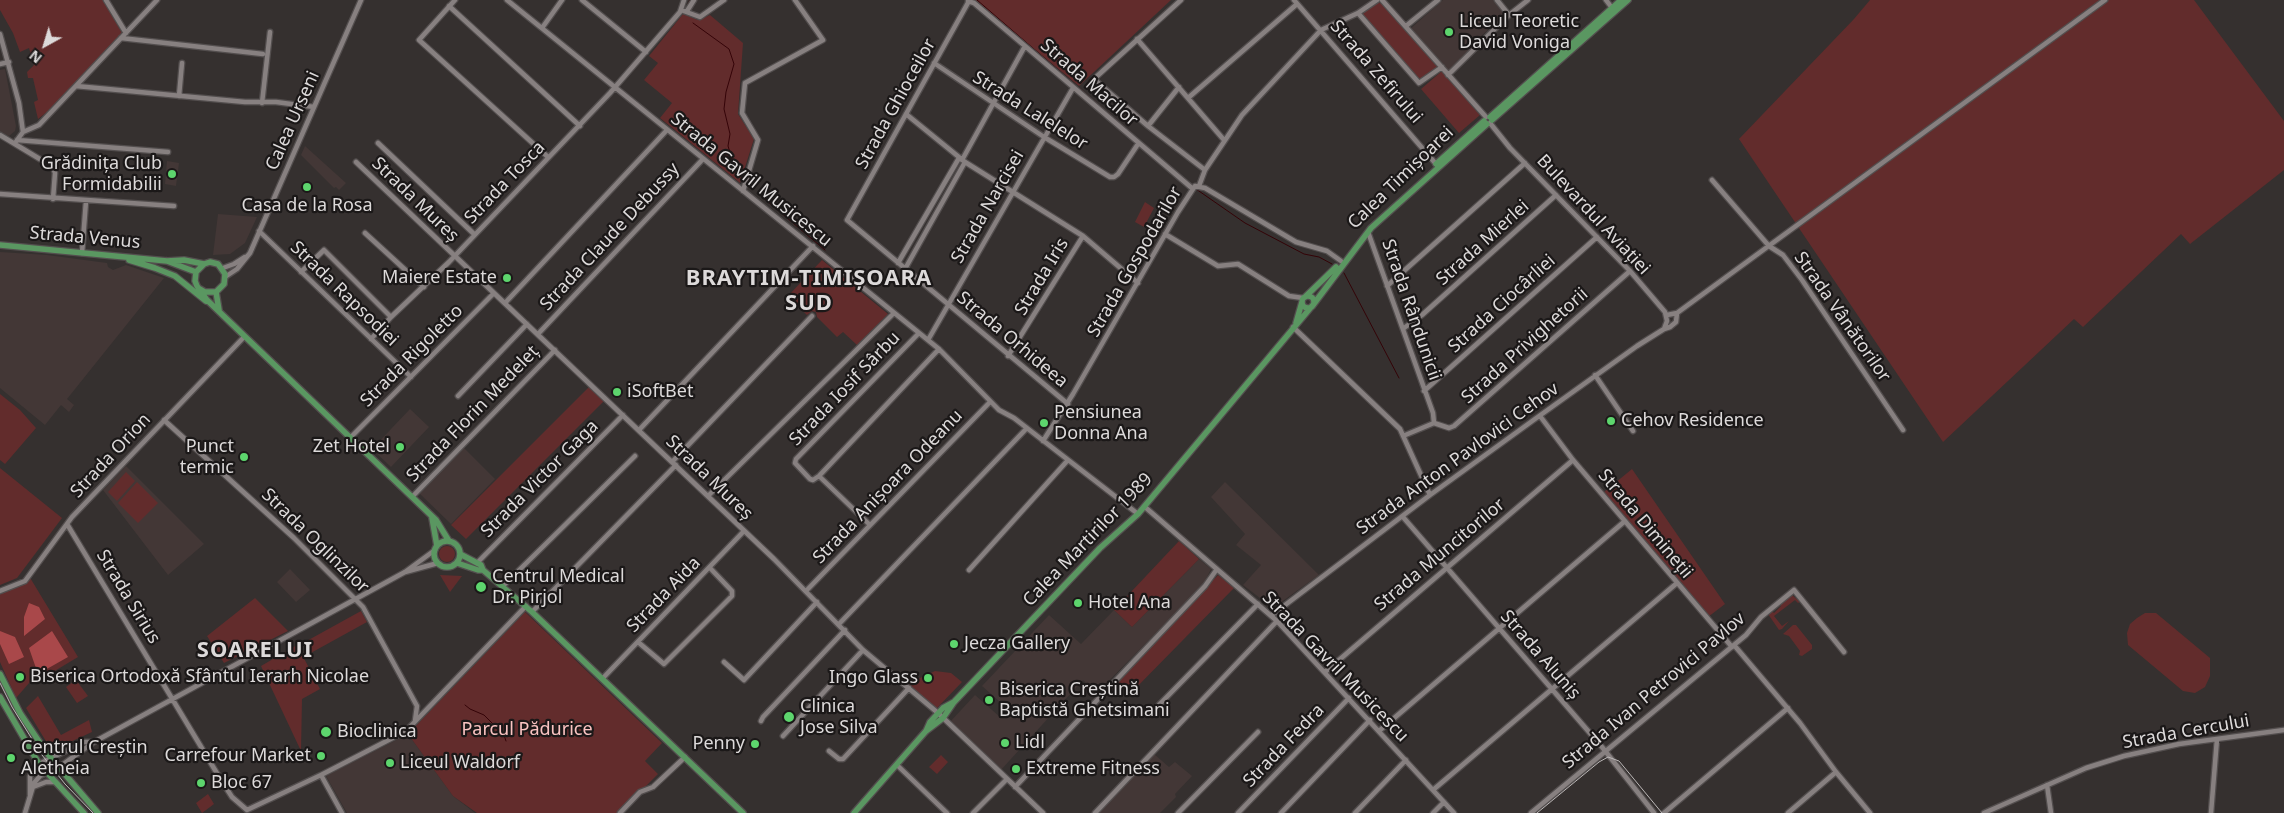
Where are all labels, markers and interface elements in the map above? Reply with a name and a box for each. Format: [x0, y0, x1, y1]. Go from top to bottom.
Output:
place label: Liceul Teoretic David Voniga [1459, 11, 1579, 54]
street label: Strada Zefirului [1325, 16, 1427, 128]
north arrow [20, 20, 70, 70]
marker: Liceul Teoretic David Voniga [1443, 26, 1455, 38]
street label: Strada Ghioceilor [851, 35, 941, 173]
street label: Strada Macilor [1036, 35, 1142, 131]
text: N [25, 46, 46, 68]
street label: Strada Lalelelor [969, 67, 1091, 155]
street label: Calea Urseni [262, 68, 324, 174]
street label: Strada Gavril Musicescu [666, 108, 836, 252]
street label: Calea Timișoarei [1344, 122, 1458, 234]
street label: Strada Tosca [460, 137, 550, 229]
street label: Strada Narcisei [947, 147, 1029, 267]
street label: Bulevardul Aviației [1532, 150, 1654, 280]
place label: Grădinița Club Formidabilii [41, 153, 162, 195]
street label: Strada Mureș [367, 153, 463, 247]
street label: Strada Claude Debussy [536, 159, 684, 315]
marker: Grădinița Club Formidabilii [166, 168, 178, 180]
marker: Casa de la Rosa [301, 181, 313, 193]
street label: Strada Gospodarilor [1083, 183, 1187, 341]
place label: Casa de la Rosa [241, 195, 373, 217]
street label: Strada Mierlei [1432, 196, 1534, 290]
street label: Strada Venus [29, 222, 141, 254]
street label: Strada Iris [1011, 234, 1073, 320]
street label: Strada Rapsodiei [286, 237, 402, 351]
street label: Strada Rândunicii [1377, 237, 1445, 383]
street label: Strada Vânătorilor [1789, 248, 1895, 386]
street label: Strada Ciocârliei [1444, 250, 1560, 358]
district label: BRAYTIM-TIMIȘOARA SUD [684, 266, 934, 318]
place label: Maiere Estate [382, 267, 497, 289]
marker: Maiere Estate [501, 272, 513, 284]
street label: Strada Privighetorii [1457, 284, 1593, 408]
street label: Strada Orhideea [952, 287, 1072, 393]
street label: Strada Rigoletto [356, 300, 468, 412]
street label: Strada Iosif Sârbu [785, 327, 905, 451]
street label: Strada Florin Medeleț [402, 341, 544, 487]
street label: Strada Anton Pavlovici Cehov [1353, 378, 1563, 540]
place label: iSoftBet [627, 381, 693, 403]
marker: iSoftBet [611, 386, 623, 398]
place label: Pensiunea Donna Ana [1054, 402, 1148, 444]
street label: Strada Anișoara Odeanu [809, 405, 967, 569]
street label: Strada Orion [66, 409, 156, 503]
place label: Cehov Residence [1621, 410, 1764, 432]
marker: Cehov Residence [1605, 415, 1617, 427]
street label: Strada Victor Gaga [477, 416, 603, 542]
marker: Pensiunea Donna Ana [1038, 417, 1050, 429]
street label: Strada Mureș [661, 431, 757, 525]
place label: Punct termic [180, 436, 234, 478]
place label: Zet Hotel [313, 436, 390, 458]
marker: Zet Hotel [394, 441, 406, 453]
marker: Punct termic [238, 451, 250, 463]
street label: Strada Dimineții [1593, 465, 1697, 583]
street label: Calea Martirilor 1989 [1019, 469, 1157, 611]
street label: Strada Oglinzilor [257, 484, 373, 598]
street label: Strada Muncitorilor [1370, 494, 1510, 616]
street label: Strada Sirius [92, 546, 164, 648]
street label: Strada Aida [623, 553, 705, 637]
place label: Centrul Medical Dr. Pirjol [492, 566, 625, 608]
marker: Centrul Medical Dr. Pirjol [474, 580, 488, 594]
street label: Strada Gavril Musicescu [1257, 587, 1413, 747]
place label: Hotel Ana [1088, 592, 1171, 614]
marker: Hotel Ana [1072, 597, 1084, 609]
street label: Strada Aluniș [1495, 606, 1585, 704]
street label: Strada Ivan Petrovici Pavlov [1558, 608, 1750, 774]
place label: Jecza Gallery [964, 633, 1070, 655]
district label: SOARELUI [196, 638, 314, 664]
marker: Jecza Gallery [948, 638, 960, 650]
place label: Biserica Ortodoxă Sfântul Ierarh Nicolae [30, 666, 369, 688]
place label: Ingo Glass [829, 667, 918, 689]
marker: Biserica Ortodoxă Sfântul Ierarh Nicolae [14, 671, 26, 683]
marker: Ingo Glass [922, 672, 934, 684]
place label: Biserica Creștină Baptistă Ghetsimani [999, 679, 1170, 722]
marker: Biserica Creștină Baptistă Ghetsimani [983, 694, 995, 706]
place label: Clinica Jose Silva [800, 696, 878, 739]
street label: Strada Fedra [1239, 700, 1329, 792]
marker: Clinica Jose Silva [782, 710, 796, 724]
street label: Strada Cercului [2121, 710, 2251, 754]
park label: Parcul Pădurice [461, 719, 593, 741]
place label: Bioclinica [337, 721, 417, 743]
marker: Bioclinica [319, 725, 333, 739]
place label: Lidl [1015, 732, 1045, 754]
place label: Penny [693, 733, 745, 755]
place label: Centrul Creștin Aletheia [21, 737, 148, 780]
marker: Lidl [999, 737, 1011, 749]
marker: Penny [749, 738, 761, 750]
place label: Carrefour Market [164, 745, 311, 767]
marker: Carrefour Market [315, 750, 327, 762]
marker: Centrul Creștin Aletheia [5, 752, 17, 764]
place label: Liceul Waldorf [400, 752, 520, 774]
marker: Liceul Waldorf [384, 757, 396, 769]
place label: Extreme Fitness [1026, 758, 1160, 780]
marker: Extreme Fitness [1010, 763, 1022, 775]
place label: Bloc 67 [211, 772, 272, 794]
marker: Bloc 67 [195, 777, 207, 789]

